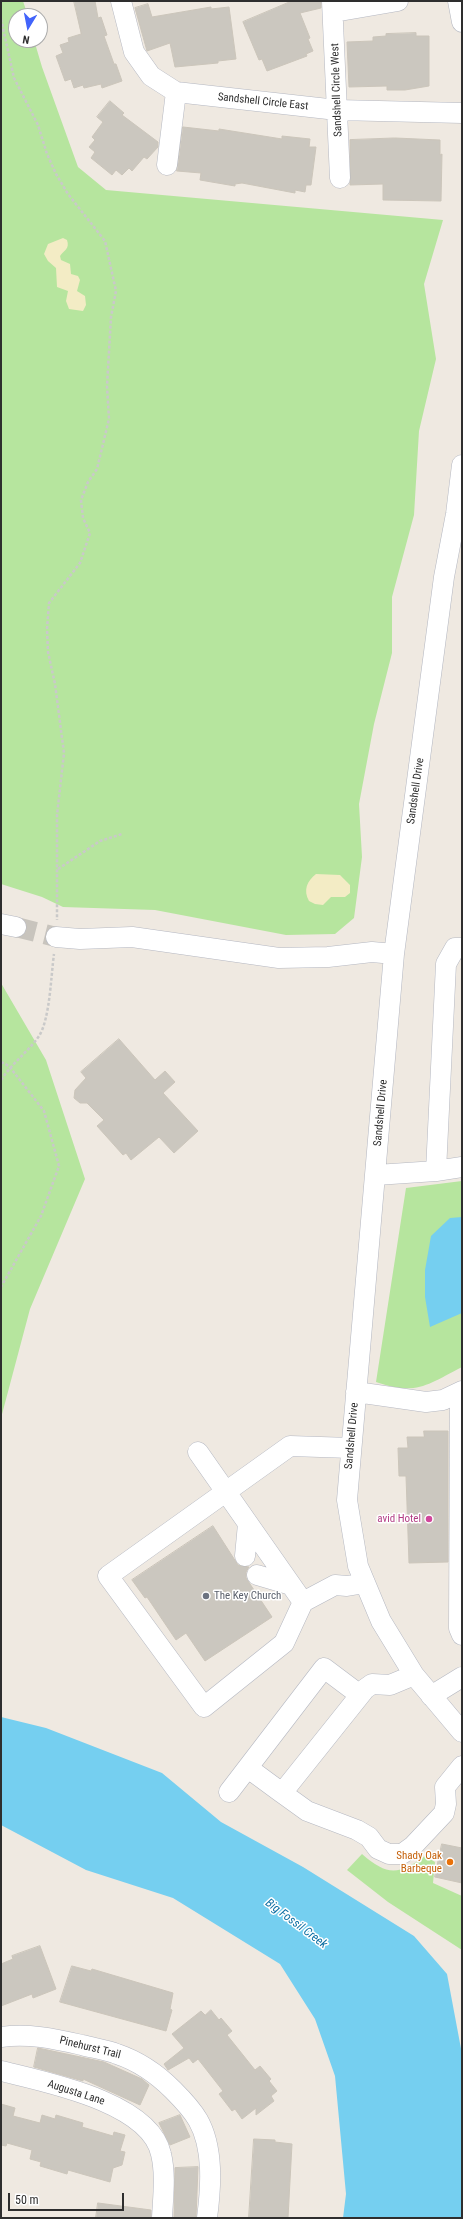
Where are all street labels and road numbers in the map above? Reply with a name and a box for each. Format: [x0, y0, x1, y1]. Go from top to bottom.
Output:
street label: Sandshell Circle West [329, 43, 345, 137]
street label: Sandshell Circle East [217, 91, 309, 113]
street label: Sandshell Drive [405, 757, 427, 825]
street label: Sandshell Drive [372, 1079, 390, 1147]
street label: Sandshell Drive [343, 1402, 361, 1470]
street label: Pinehurst Trail [58, 2034, 122, 2062]
street label: Augusta Lane [46, 2078, 106, 2108]

